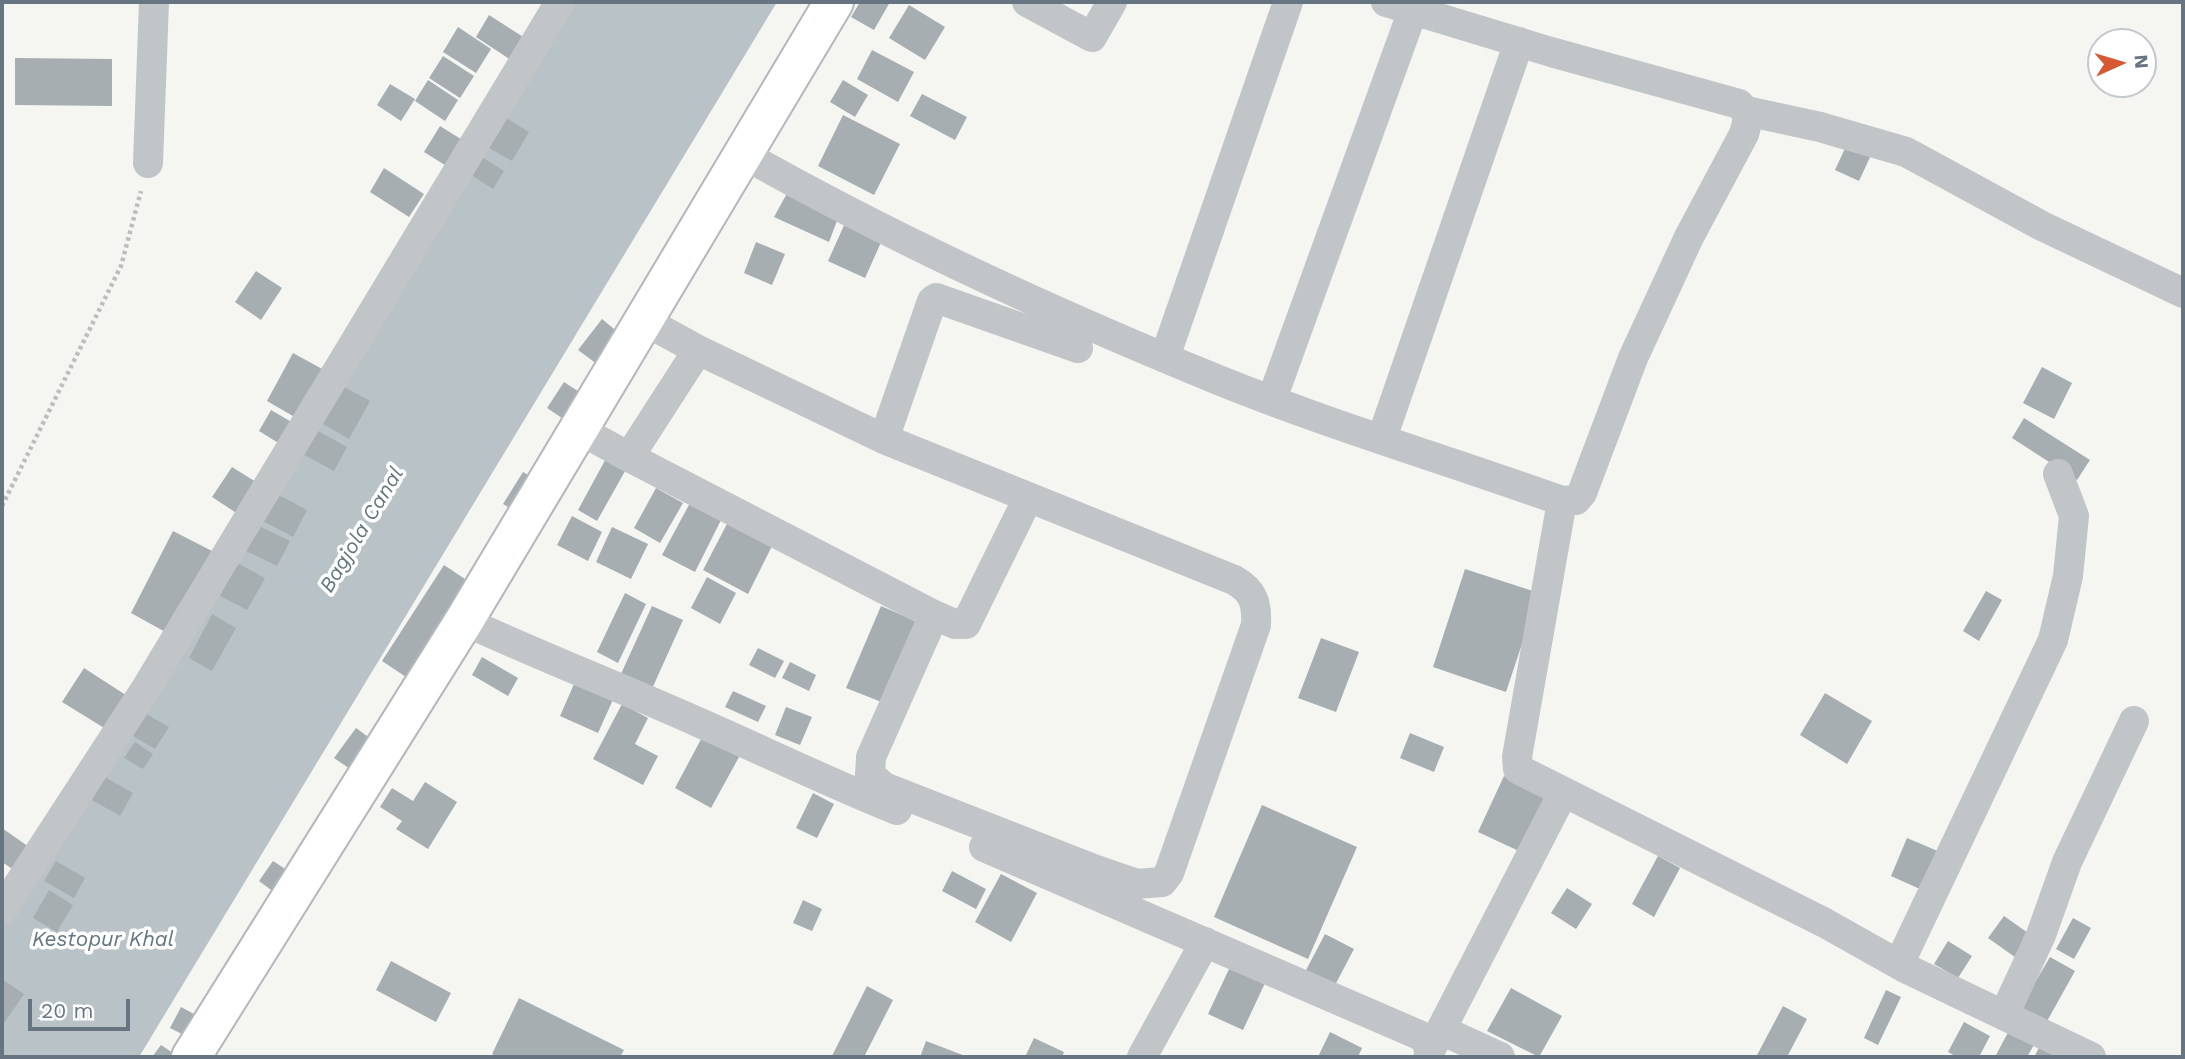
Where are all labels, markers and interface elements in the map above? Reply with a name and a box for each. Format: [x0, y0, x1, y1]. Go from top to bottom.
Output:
north arrow [2087, 28, 2157, 98]
text: N [2129, 54, 2153, 69]
water label: Bagjola Canal [315, 463, 409, 597]
water label: Kestopur Khal [32, 927, 174, 953]
scale bar [32, 986, 133, 1030]
text: 20 m [41, 998, 93, 1023]

